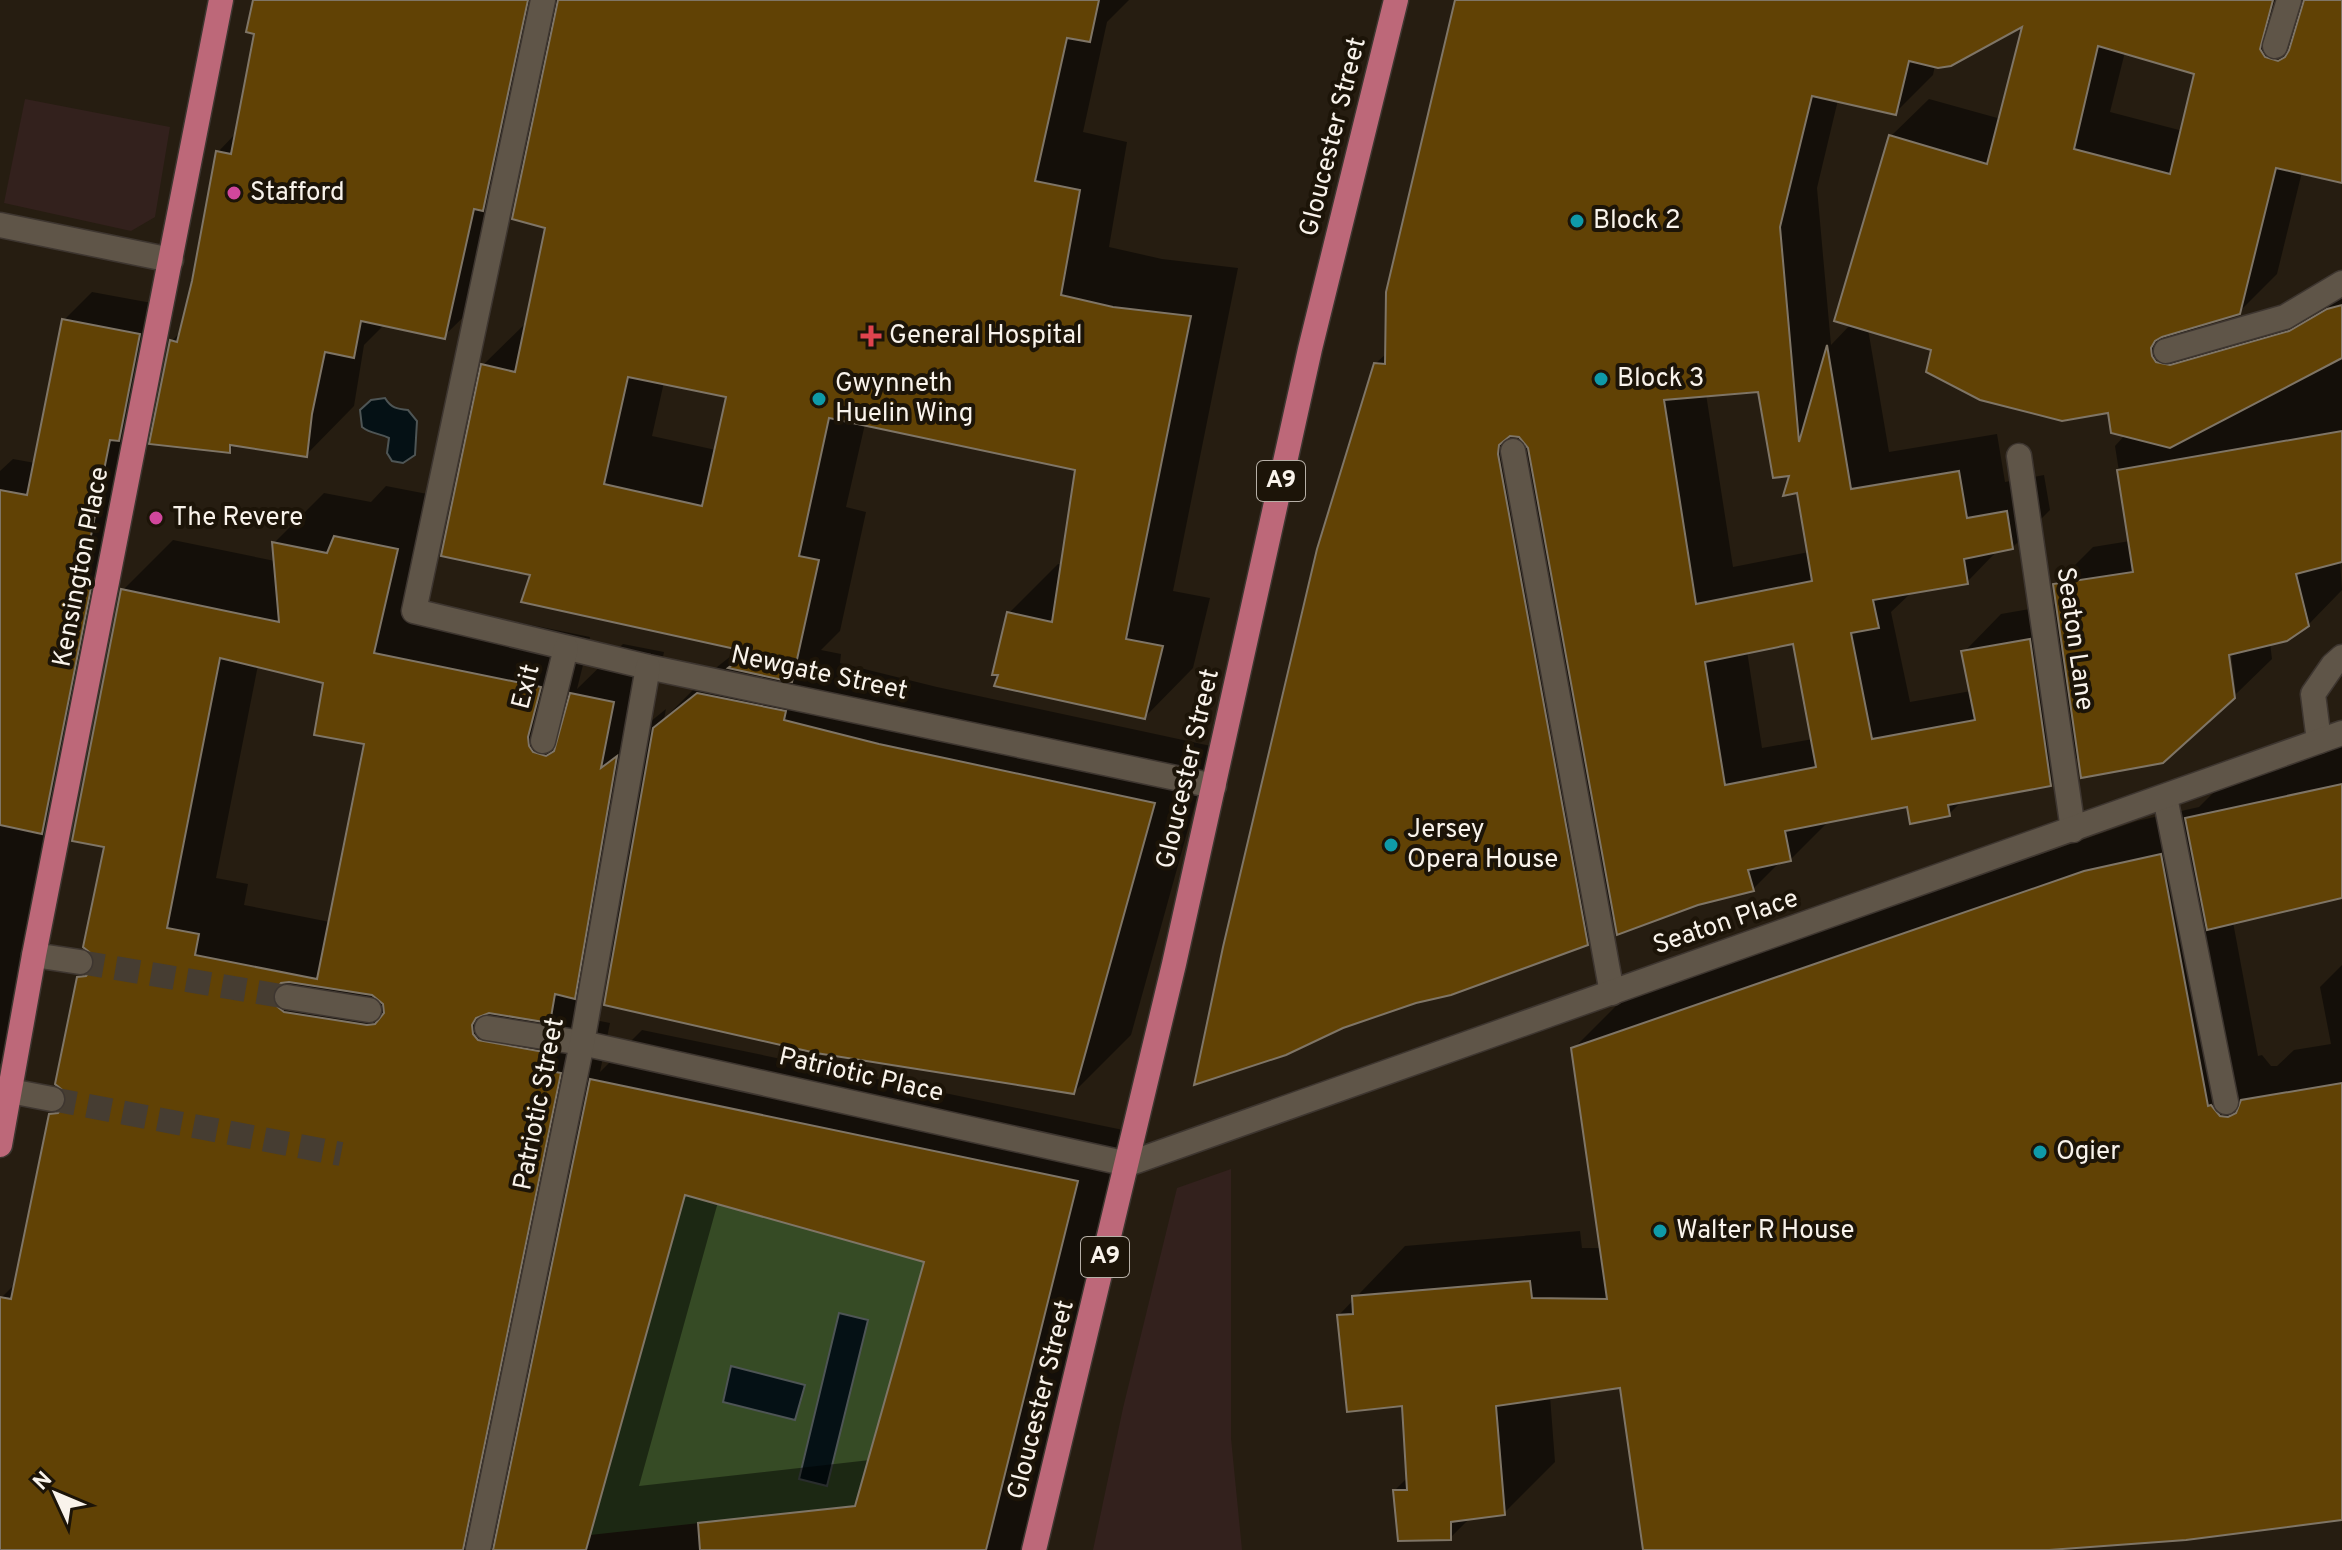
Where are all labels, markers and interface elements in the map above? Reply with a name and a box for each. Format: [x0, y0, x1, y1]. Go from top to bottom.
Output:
street label: Gloucester Street [1293, 34, 1375, 240]
place label: Stafford [250, 177, 345, 210]
marker: Stafford [225, 184, 243, 202]
place label: Block 2 [1593, 205, 1681, 238]
marker: Block 2 [1568, 212, 1586, 230]
place label: General Hospital [889, 320, 1083, 353]
marker: General Hospital [860, 325, 882, 347]
place label: Block 3 [1617, 363, 1704, 396]
place label: Gwynneth Huelin Wing [835, 368, 973, 431]
marker: Block 3 [1592, 370, 1610, 388]
marker: Gwynneth Huelin Wing [810, 390, 828, 408]
road number: A9 [1257, 461, 1305, 501]
street label: Kensington Place [46, 464, 118, 670]
place label: The Revere [172, 502, 303, 535]
marker: The Revere [147, 509, 165, 527]
street label: Seaton Lane [2048, 565, 2100, 713]
street label: Newgate Street [728, 639, 910, 709]
street label: Exit [505, 661, 549, 713]
street label: Gloucester Street [1150, 666, 1228, 872]
place label: Jersey Opera House [1407, 814, 1558, 877]
marker: Jersey Opera House [1382, 836, 1400, 854]
street label: Seaton Place [1649, 883, 1803, 963]
street label: Patriotic Street [507, 1015, 573, 1193]
street label: Patriotic Place [775, 1041, 947, 1111]
place label: Ogier [2056, 1136, 2120, 1169]
marker: Ogier [2031, 1143, 2049, 1161]
place label: Walter R House [1676, 1215, 1854, 1248]
marker: Walter R House [1651, 1222, 1669, 1240]
road number: A9 [1081, 1237, 1129, 1277]
street label: Gloucester Street [1001, 1297, 1083, 1503]
north arrow [16, 1454, 96, 1534]
text: N [28, 1467, 59, 1497]

